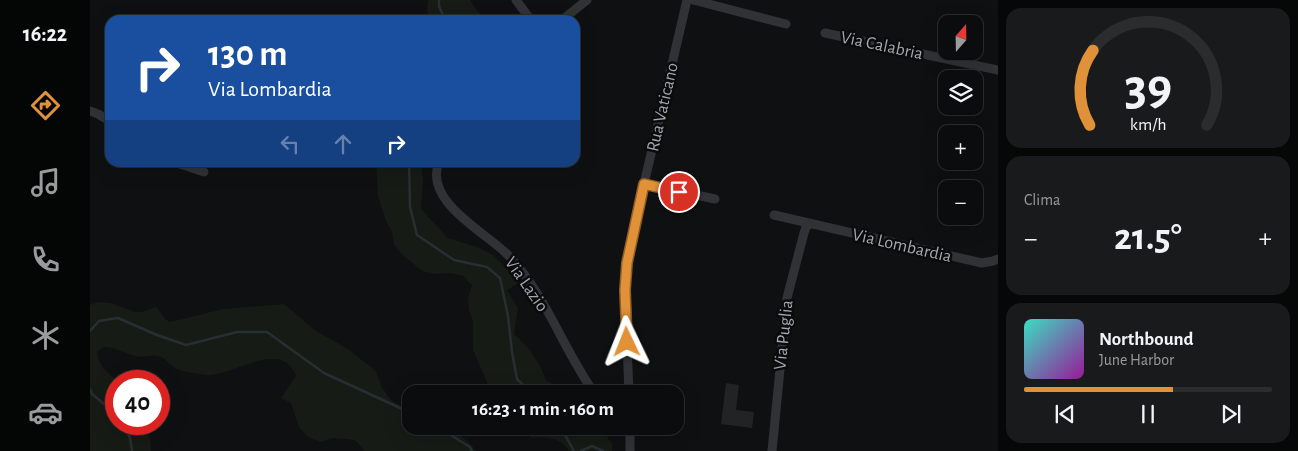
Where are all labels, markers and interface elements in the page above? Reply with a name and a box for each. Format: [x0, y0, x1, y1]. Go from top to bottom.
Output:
north arrow [938, 15, 982, 60]
map controls [938, 15, 983, 225]
text: 16:22 [23, 23, 67, 45]
street label: Via Calabria [839, 28, 925, 63]
icon: right [125, 35, 190, 100]
text: 130 m [208, 37, 287, 72]
street label: Rua Vaticano [644, 61, 682, 153]
text: 39 [1124, 62, 1172, 114]
button: layers [938, 70, 983, 115]
text: Via Lombardia [208, 78, 332, 100]
icon: directions [28, 88, 63, 123]
text: km/h [1130, 116, 1166, 134]
button: + [938, 125, 983, 170]
icon: left [276, 130, 304, 158]
icon: ahead [329, 130, 357, 158]
icon: right [382, 130, 410, 158]
icon: music [28, 165, 63, 200]
pin [658, 171, 700, 213]
icon: arrive [665, 178, 693, 206]
button: − [938, 180, 983, 225]
text: Clima [1024, 192, 1060, 208]
text: 21.5° [1114, 219, 1182, 257]
text: − [1024, 225, 1037, 253]
text: + [1259, 225, 1272, 253]
street label: Via Lombardia [850, 226, 953, 266]
icon: phone [28, 242, 63, 277]
street label: Via Lazio [501, 254, 551, 315]
street label: Via Puglia [771, 299, 797, 371]
position arrow [600, 315, 652, 367]
icon: climate [28, 318, 63, 353]
text: Northbound [1099, 330, 1194, 349]
text: June Harbor [1099, 352, 1174, 368]
speed limit sign: 40 [105, 370, 170, 435]
icon: car [28, 395, 63, 430]
text: 16:23 · 1 min · 160 m [472, 400, 614, 419]
icon: previous [1051, 400, 1079, 428]
icon: pause [1134, 400, 1162, 428]
icon: next [1217, 400, 1245, 428]

